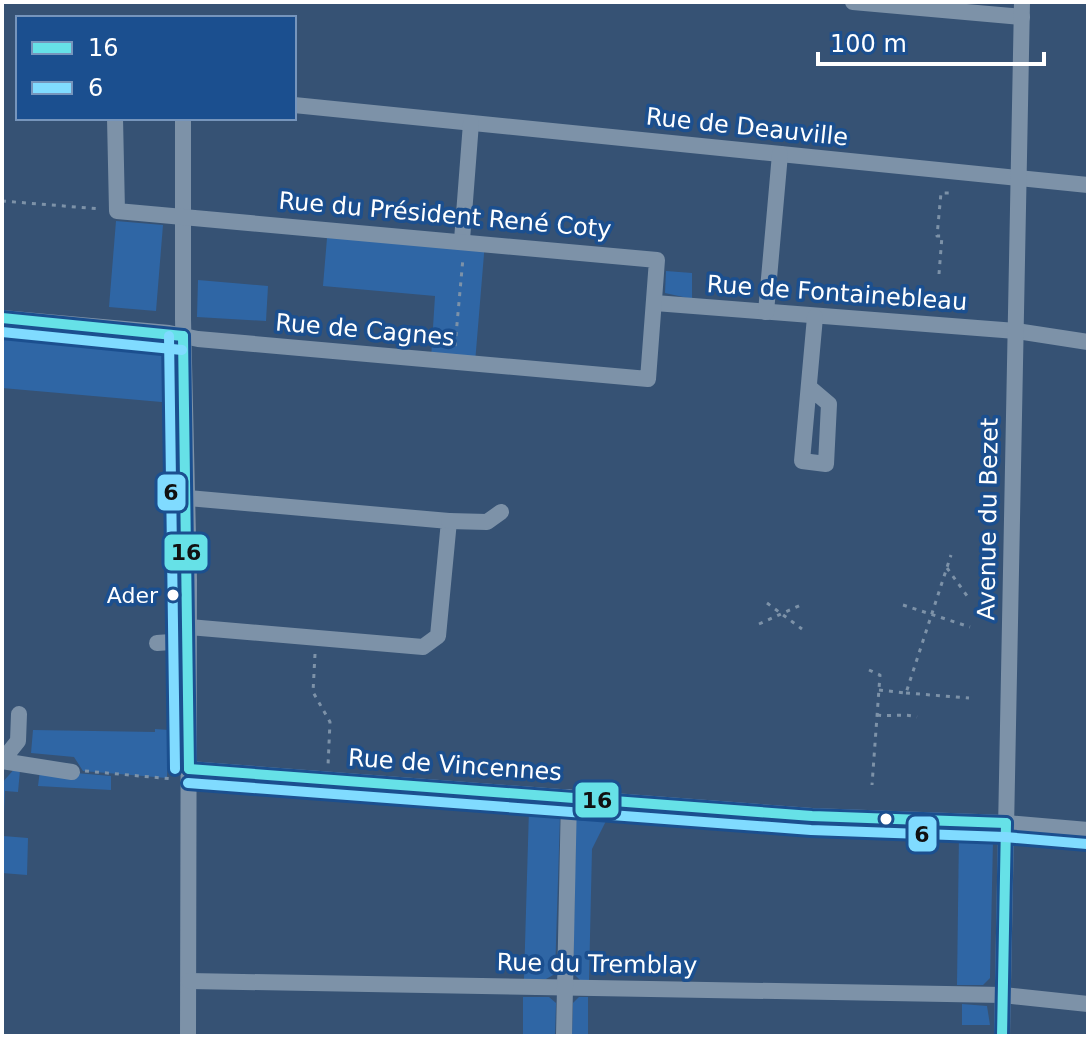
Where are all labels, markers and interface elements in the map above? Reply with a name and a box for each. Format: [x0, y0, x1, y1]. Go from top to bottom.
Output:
legend [16, 16, 296, 120]
scale bar [818, 16, 1044, 66]
text: 100 m [830, 30, 907, 58]
text: 16 [88, 34, 119, 62]
text: 6 [88, 74, 103, 102]
street label: Rue de Deauville [645, 102, 849, 152]
street label: Rue du Président René Coty [277, 187, 613, 243]
street label: Rue de Fontainebleau [706, 270, 968, 316]
street label: Rue de Cagnes [274, 308, 456, 352]
street label: Avenue du Bezet [972, 417, 1004, 621]
line badge: 6 [156, 473, 187, 512]
text: 6 [163, 480, 179, 505]
line badge: 16 [163, 533, 209, 572]
text: 16 [171, 540, 201, 565]
place label: Ader [107, 583, 159, 608]
marker: Ader [165, 587, 181, 603]
street label: Rue de Vincennes [347, 744, 563, 786]
line badge: 16 [574, 781, 620, 819]
text: 16 [582, 788, 612, 813]
unlabelled marker [878, 811, 894, 827]
line badge: 6 [907, 815, 938, 853]
text: 6 [914, 822, 930, 847]
street label: Rue du Tremblay [496, 948, 698, 980]

